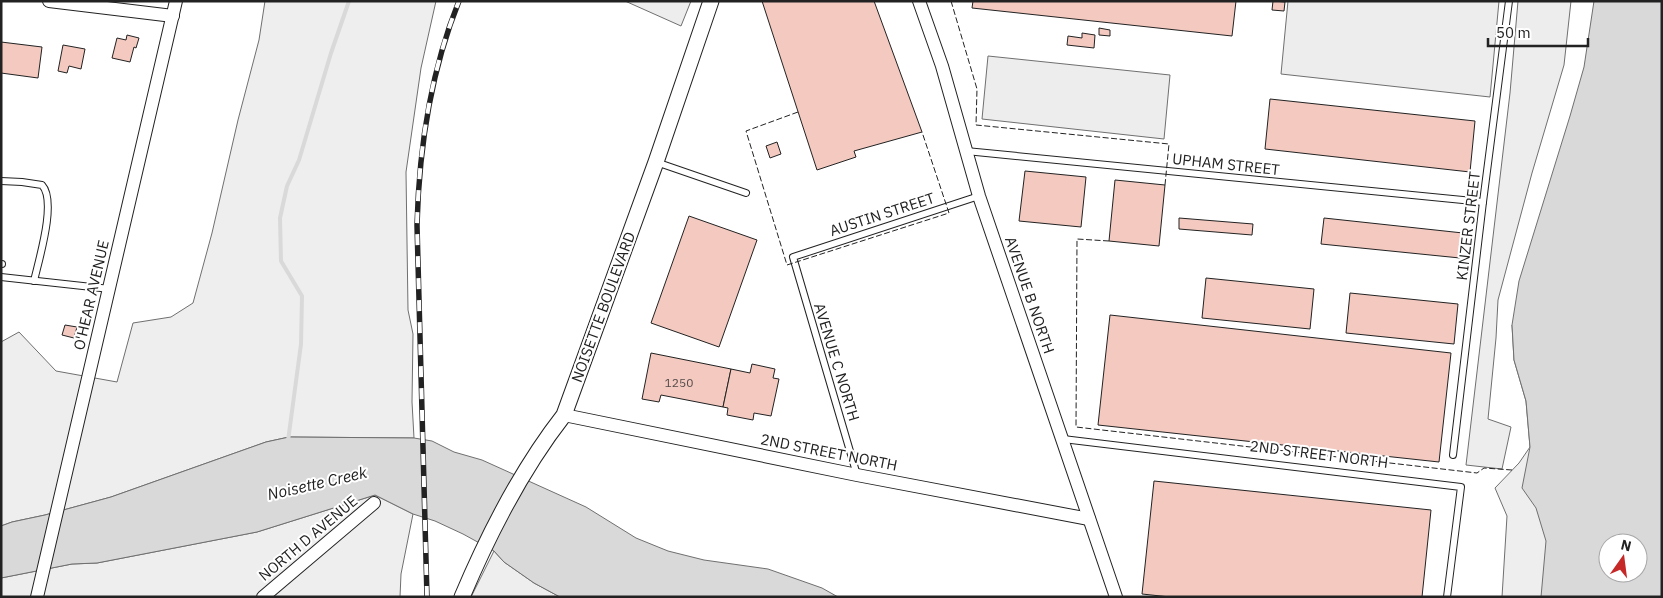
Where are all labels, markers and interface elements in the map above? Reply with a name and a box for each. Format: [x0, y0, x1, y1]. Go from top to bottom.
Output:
scale bar [1488, 15, 1588, 47]
text: 50 m [1496, 23, 1531, 42]
street label: UPHAM STREET [1171, 149, 1281, 179]
street label: KINZER STREET [1452, 170, 1484, 281]
street label: AUSTIN STREET [827, 188, 937, 240]
street label: NOISETTE BOULEVARD [567, 229, 639, 385]
street label: AVENUE B NORTH [1001, 234, 1059, 356]
street label: O'HEAR AVENUE [69, 238, 113, 352]
street label: AVENUE C NORTH [810, 301, 864, 423]
house number: 1250 [665, 375, 693, 390]
street label: 2ND STREET NORTH [759, 429, 899, 475]
street label: 2ND STREET NORTH [1249, 436, 1389, 472]
water label: Noisette Creek [265, 462, 369, 504]
street label: NORTH D AVENUE [255, 491, 361, 585]
north arrow [1598, 533, 1648, 583]
text: N [1619, 535, 1633, 555]

